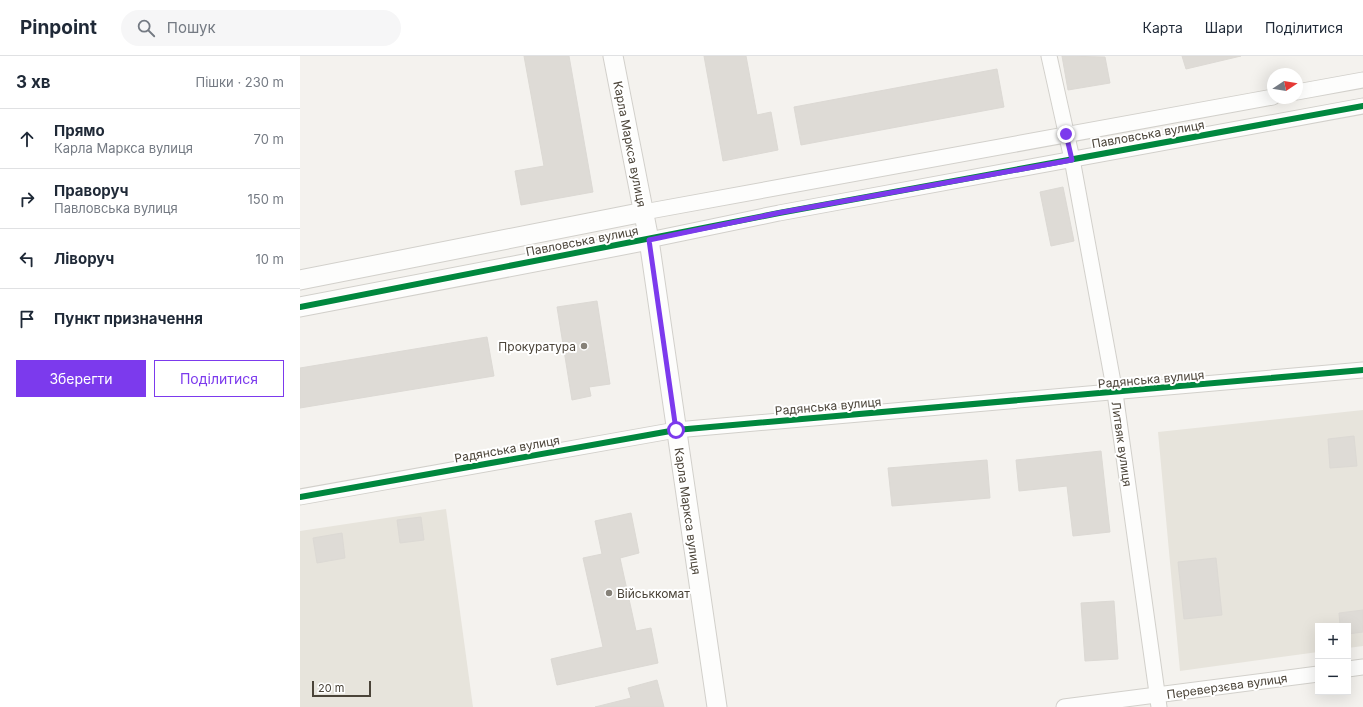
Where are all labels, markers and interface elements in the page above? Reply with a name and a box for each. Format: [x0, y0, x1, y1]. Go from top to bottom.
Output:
search box [121, 10, 401, 46]
text: Pinpoint [20, 16, 97, 39]
icon: search [135, 17, 157, 39]
text: Пошук [167, 18, 216, 37]
text: Карта [1143, 19, 1183, 36]
text: Шари [1205, 19, 1243, 36]
text: Поділитися [1265, 19, 1343, 36]
north arrow [1267, 68, 1303, 104]
text: 3 хв [16, 72, 51, 92]
text: Пішки · 230 m [196, 74, 284, 90]
street label: Карла Маркса вулиця [610, 80, 650, 208]
street label: Павловська вулиця [1090, 117, 1206, 151]
text: Прямо [54, 121, 105, 140]
route end [1057, 125, 1075, 143]
icon: ahead [16, 128, 38, 150]
text: 70 m [254, 131, 284, 147]
text: Карла Маркса вулиця [54, 140, 193, 156]
text: Праворуч [54, 181, 128, 200]
icon: right [16, 188, 38, 210]
text: 150 m [248, 191, 284, 207]
text: Павловська вулиця [54, 200, 178, 216]
street label: Павловська вулиця [524, 223, 640, 259]
icon: left [16, 248, 38, 270]
text: Ліворуч [54, 249, 114, 268]
text: 10 m [255, 251, 284, 267]
icon: arrive [16, 308, 38, 330]
text: Пункт призначення [54, 309, 203, 328]
place label: Прокуратура [498, 339, 576, 354]
marker: Прокуратура [579, 341, 589, 351]
button: Зберегти [16, 360, 146, 397]
button: Поділитися [154, 360, 284, 397]
street label: Радянська вулиця [1097, 367, 1205, 391]
street label: Радянська вулиця [774, 394, 882, 418]
street label: Литвяк вулиця [1109, 400, 1135, 488]
route start [667, 421, 685, 439]
street label: Радянська вулиця [453, 432, 561, 466]
street label: Карла Маркса вулиця [672, 446, 704, 576]
place label: Військкомат [617, 586, 690, 601]
marker: Військкомат [604, 588, 614, 598]
map controls [1315, 623, 1351, 695]
button: + [1315, 623, 1351, 659]
button: − [1315, 659, 1351, 695]
street label: Переверзєва вулиця [1166, 670, 1288, 702]
scale bar [312, 679, 371, 698]
text: 20 m [318, 681, 344, 695]

